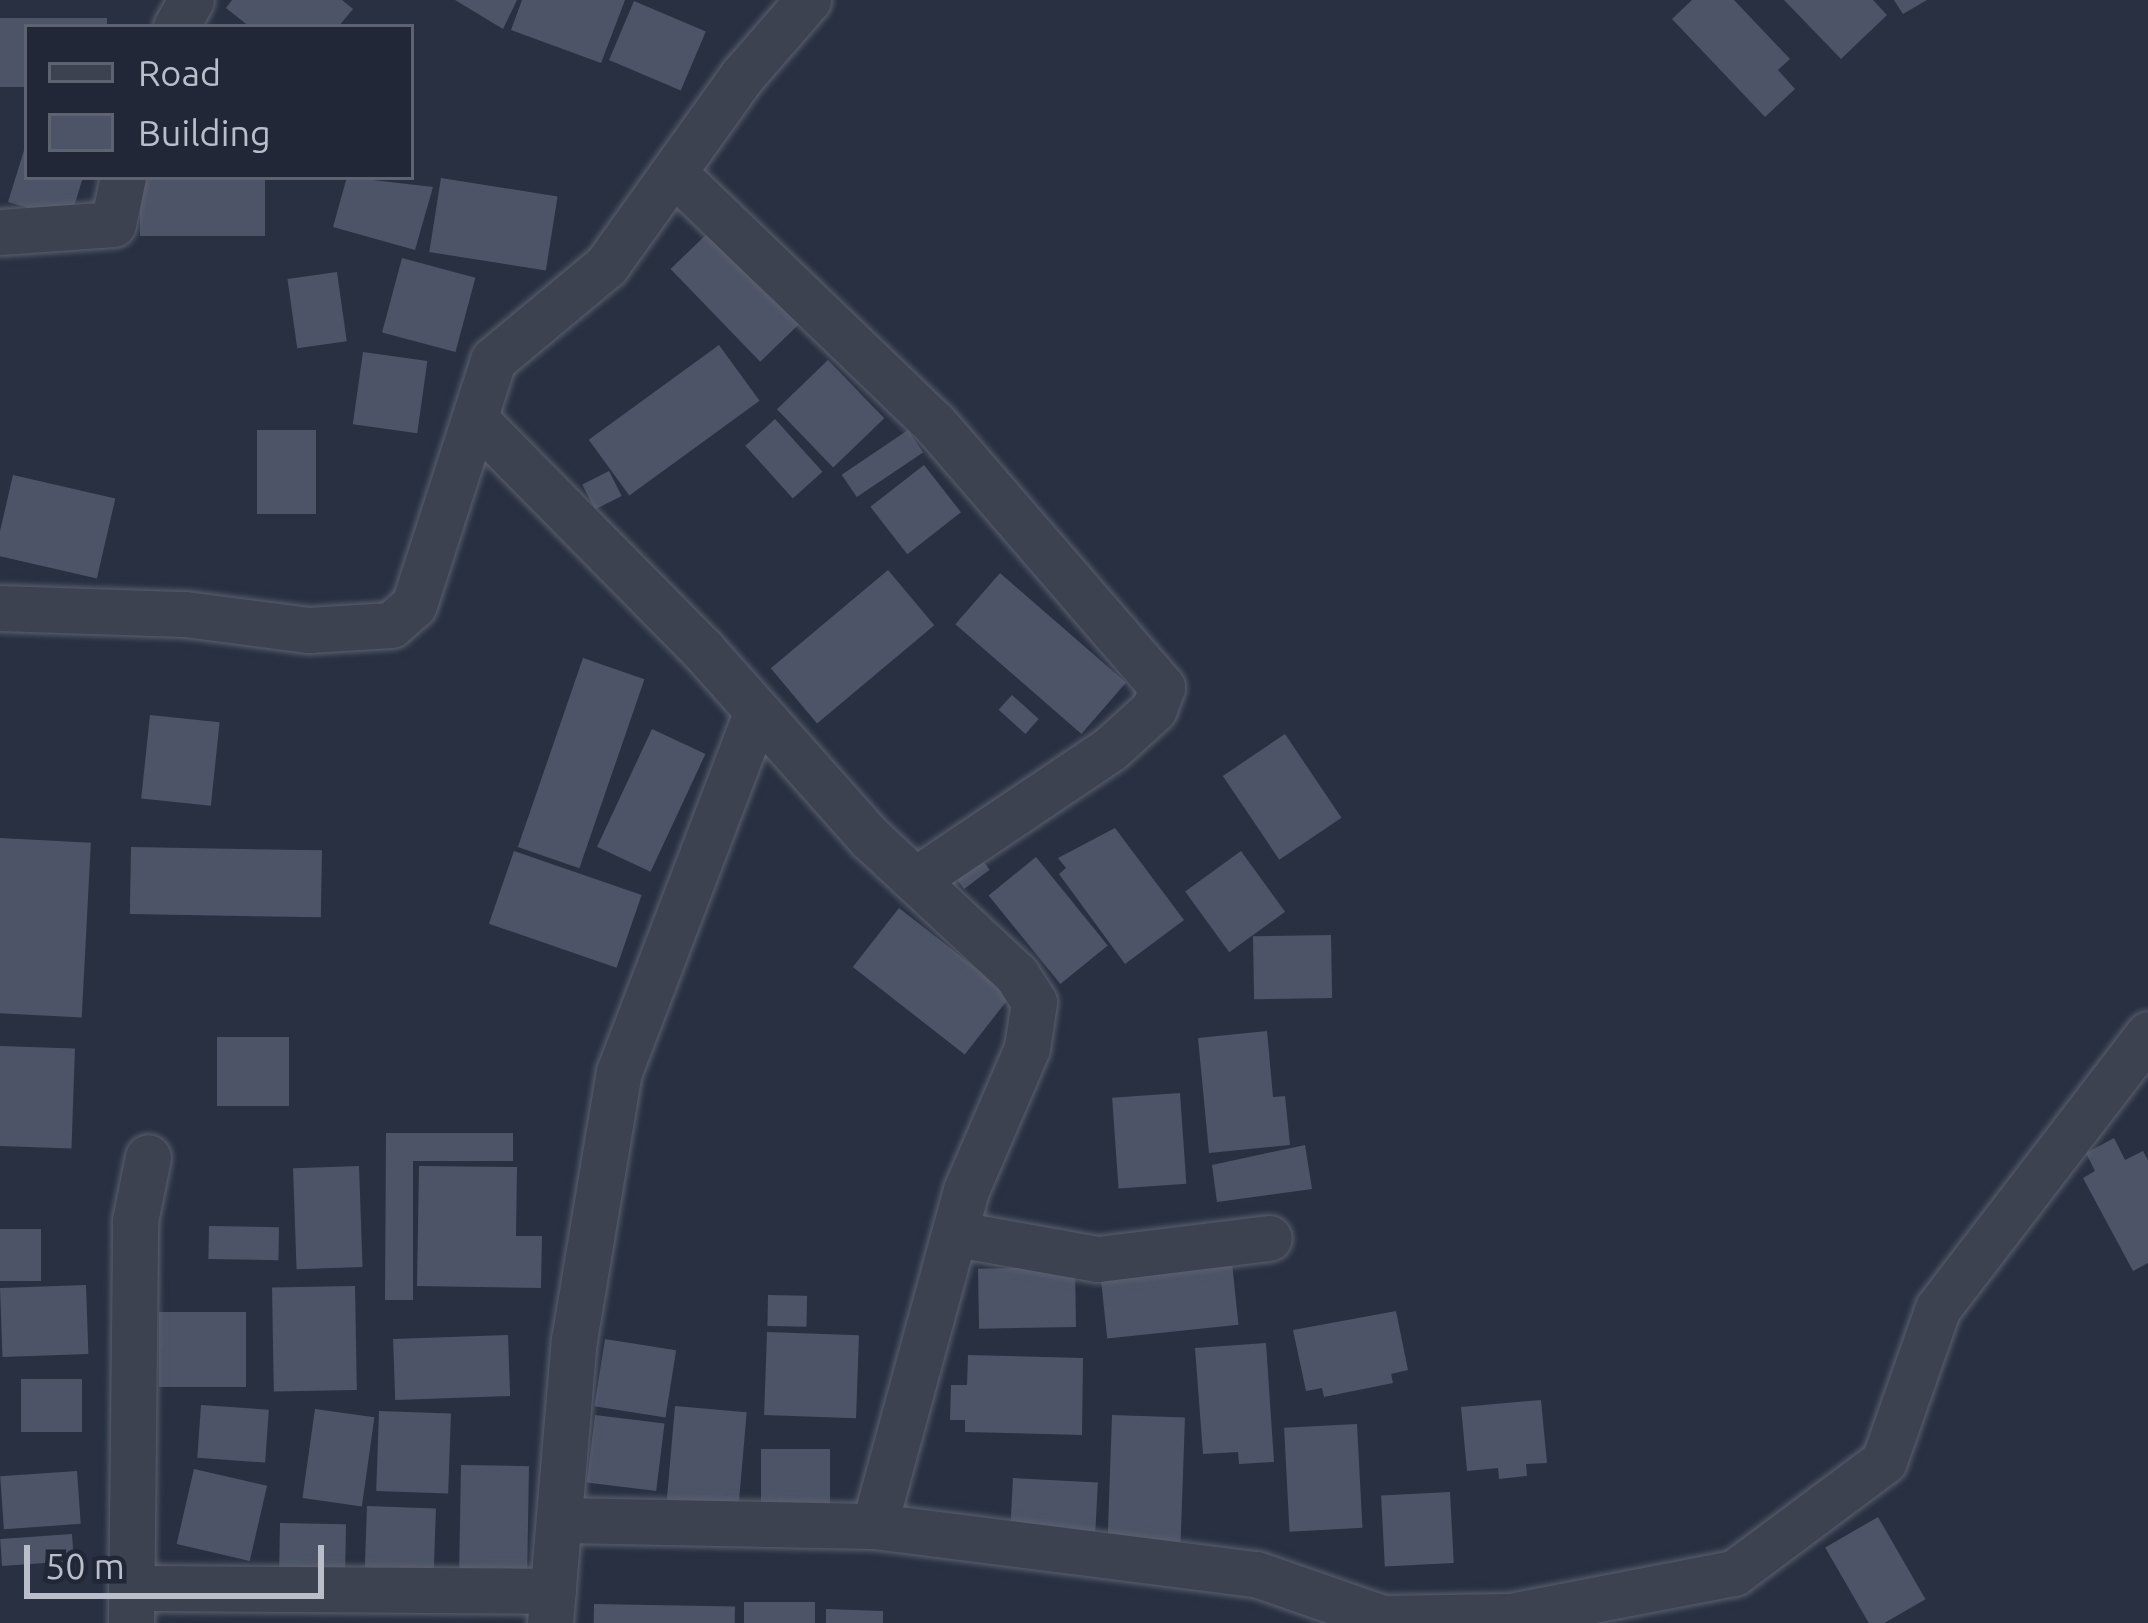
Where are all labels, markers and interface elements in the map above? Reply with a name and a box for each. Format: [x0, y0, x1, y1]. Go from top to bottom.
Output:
legend [24, 24, 414, 180]
text: Road [138, 52, 221, 93]
text: Building [138, 112, 271, 153]
scale bar [30, 1521, 330, 1595]
text: 50 m [45, 1545, 125, 1586]

